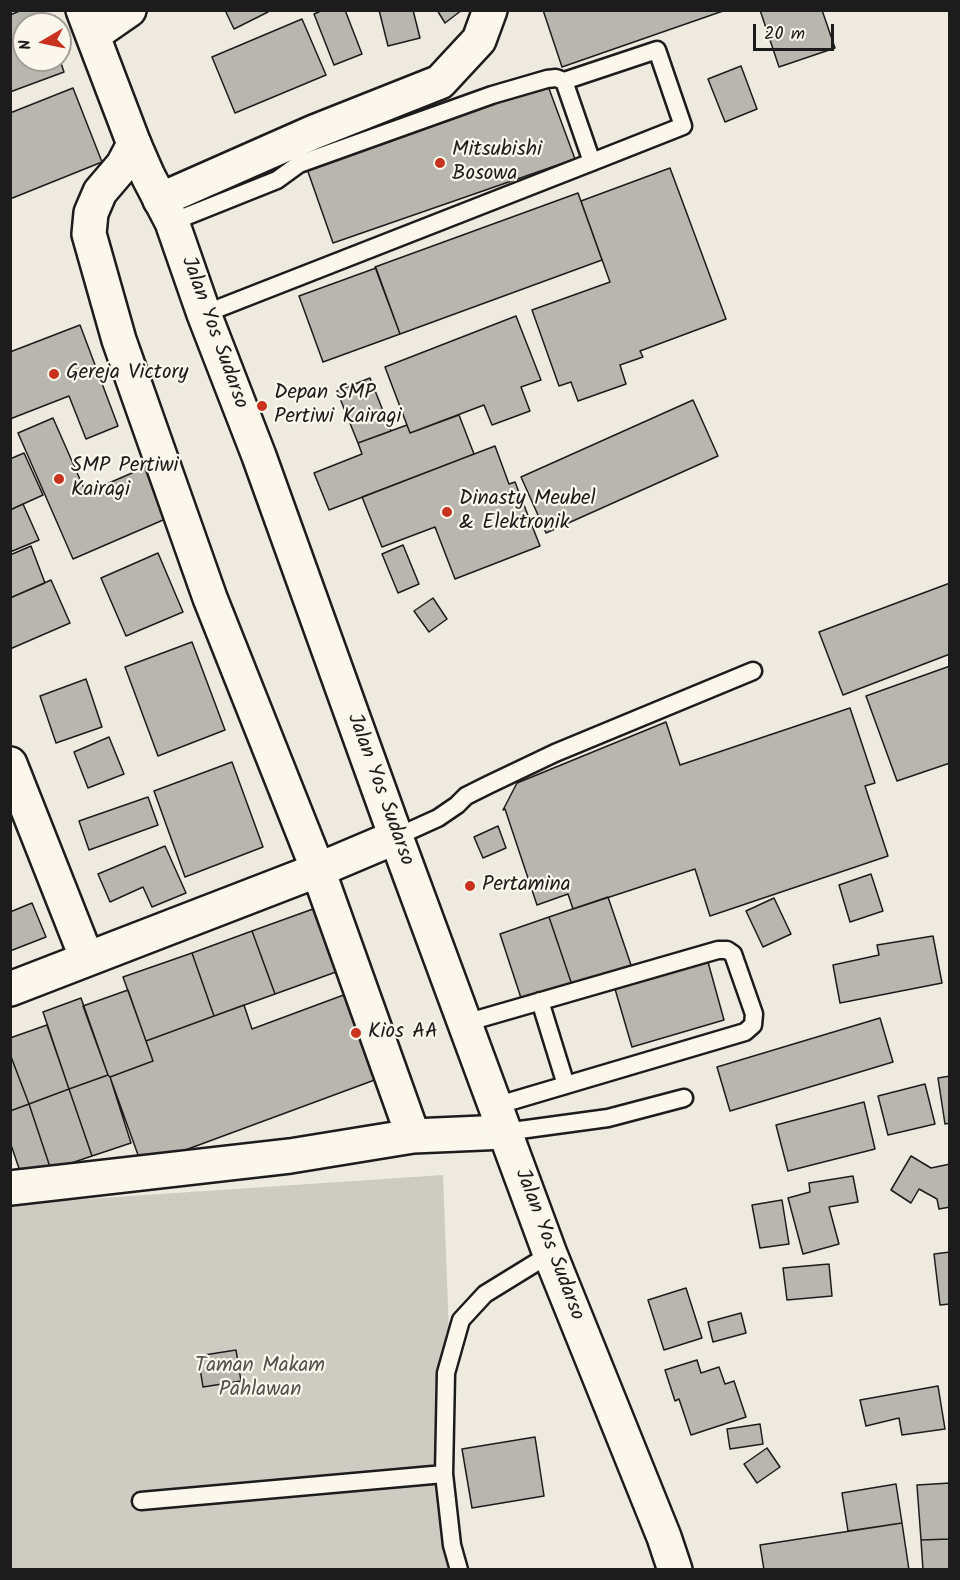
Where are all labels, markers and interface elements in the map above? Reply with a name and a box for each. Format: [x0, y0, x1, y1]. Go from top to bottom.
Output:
north arrow [12, 12, 72, 72]
scale bar [756, 12, 837, 50]
text: 20 m [764, 20, 805, 49]
text: N [13, 38, 39, 52]
place label: Mitsubishi Bosowa [452, 138, 542, 188]
marker: Mitsubishi Bosowa [433, 156, 447, 170]
street label: Jalan Yos Sudarso [174, 253, 252, 413]
place label: Gereja Victory [66, 361, 188, 387]
marker: Gereja Victory [47, 367, 61, 381]
place label: Depan SMP Pertiwi Kairagi [274, 381, 402, 431]
marker: Depan SMP Pertiwi Kairagi [255, 399, 269, 413]
place label: SMP Pertiwi Kairagi [71, 454, 179, 504]
marker: SMP Pertiwi Kairagi [52, 472, 66, 486]
place label: Dinasty Meubel & Elektronik [459, 487, 596, 537]
marker: Dinasty Meubel & Elektronik [440, 505, 454, 519]
street label: Jalan Yos Sudarso [340, 710, 418, 870]
place label: Pertamina [482, 873, 571, 899]
marker: Pertamina [463, 879, 477, 893]
place label: Kios AA [368, 1020, 438, 1046]
marker: Kios AA [349, 1026, 363, 1040]
street label: Jalan Yos Sudarso [508, 1166, 588, 1324]
park label: Taman Makam Pahlawan [195, 1354, 325, 1404]

